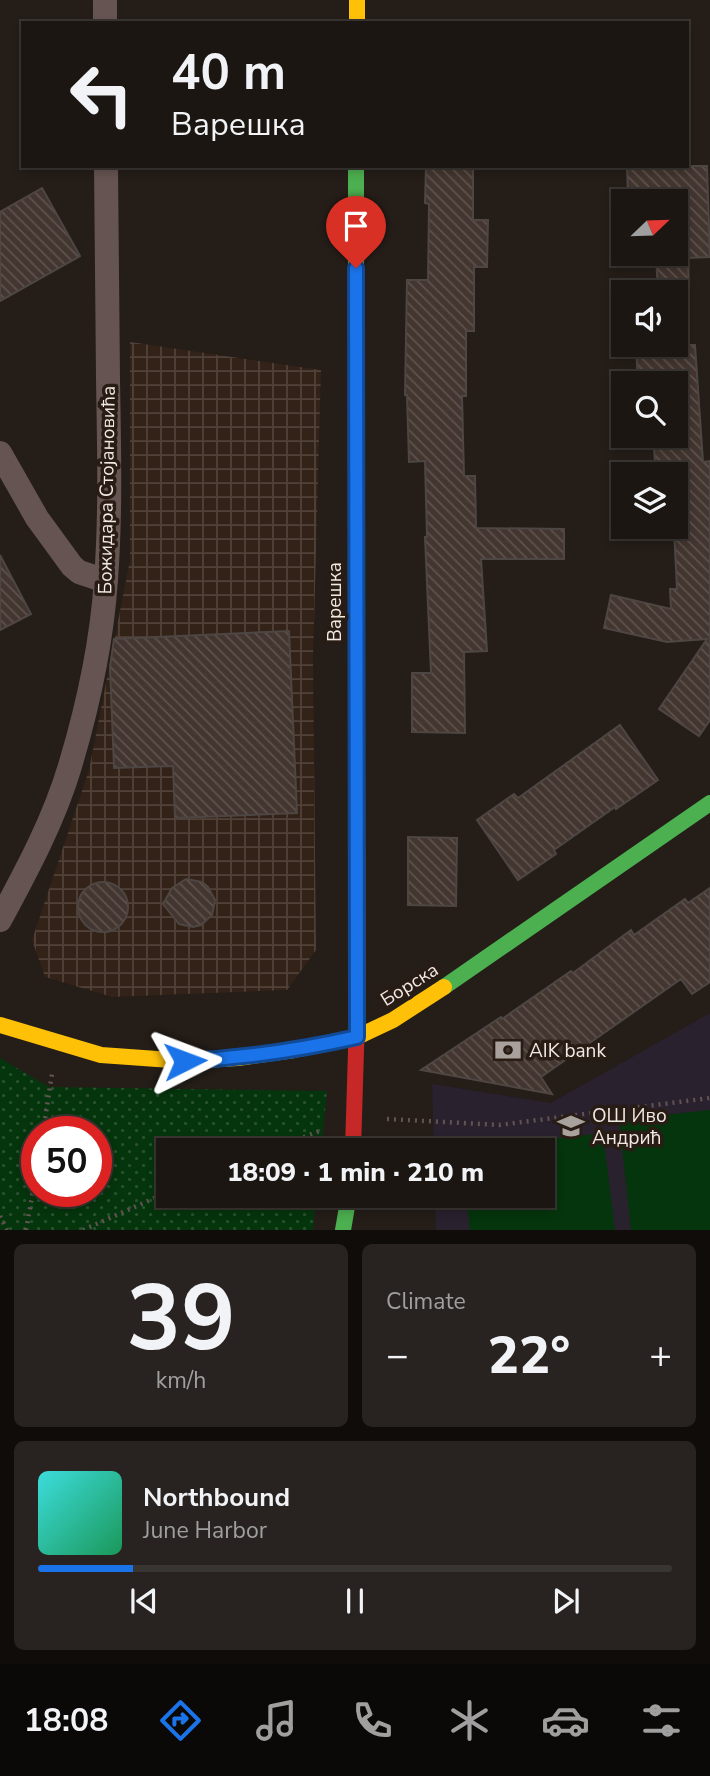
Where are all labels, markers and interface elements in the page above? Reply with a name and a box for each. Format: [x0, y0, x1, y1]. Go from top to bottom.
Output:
text: 40 m [171, 39, 286, 106]
icon: left [56, 49, 147, 140]
text: Варешка [171, 103, 306, 146]
north arrow [611, 189, 688, 266]
map controls [611, 189, 688, 539]
pin [326, 196, 386, 268]
icon: arrive [337, 207, 375, 245]
button: sound [611, 280, 688, 357]
button: search [611, 371, 688, 448]
street label: Божидара Стојановића [92, 385, 122, 595]
button: layers [611, 462, 688, 539]
street label: Варешка [322, 562, 348, 642]
street label: Борска [376, 957, 443, 1013]
position arrow [148, 1024, 222, 1098]
bank icon: AIK bank [493, 1035, 523, 1065]
place label: AIK bank [529, 1038, 606, 1064]
place label: ОШ Иво Андрић [592, 1103, 667, 1151]
school or university icon: ОШ Иво Андрић [556, 1111, 586, 1141]
speed limit sign: 50 [21, 1116, 112, 1207]
text: 18:09 · 1 min · 210 m [227, 1155, 484, 1190]
text: 39 [126, 1257, 236, 1381]
text: Climate [386, 1286, 466, 1317]
text: 22° [488, 1320, 570, 1391]
text: − [386, 1330, 409, 1381]
text: + [649, 1330, 672, 1381]
text: km/h [156, 1365, 206, 1396]
text: Northbound [143, 1480, 290, 1515]
text: June Harbor [143, 1515, 267, 1546]
icon: previous [125, 1582, 163, 1620]
icon: pause [336, 1582, 374, 1620]
icon: next [547, 1582, 585, 1620]
icon: directions [156, 1696, 205, 1745]
icon: music [252, 1696, 301, 1745]
icon: phone [348, 1696, 397, 1745]
icon: climate [445, 1696, 494, 1745]
icon: car [541, 1696, 590, 1745]
icon: filters [637, 1696, 686, 1745]
text: 18:08 [24, 1699, 108, 1742]

